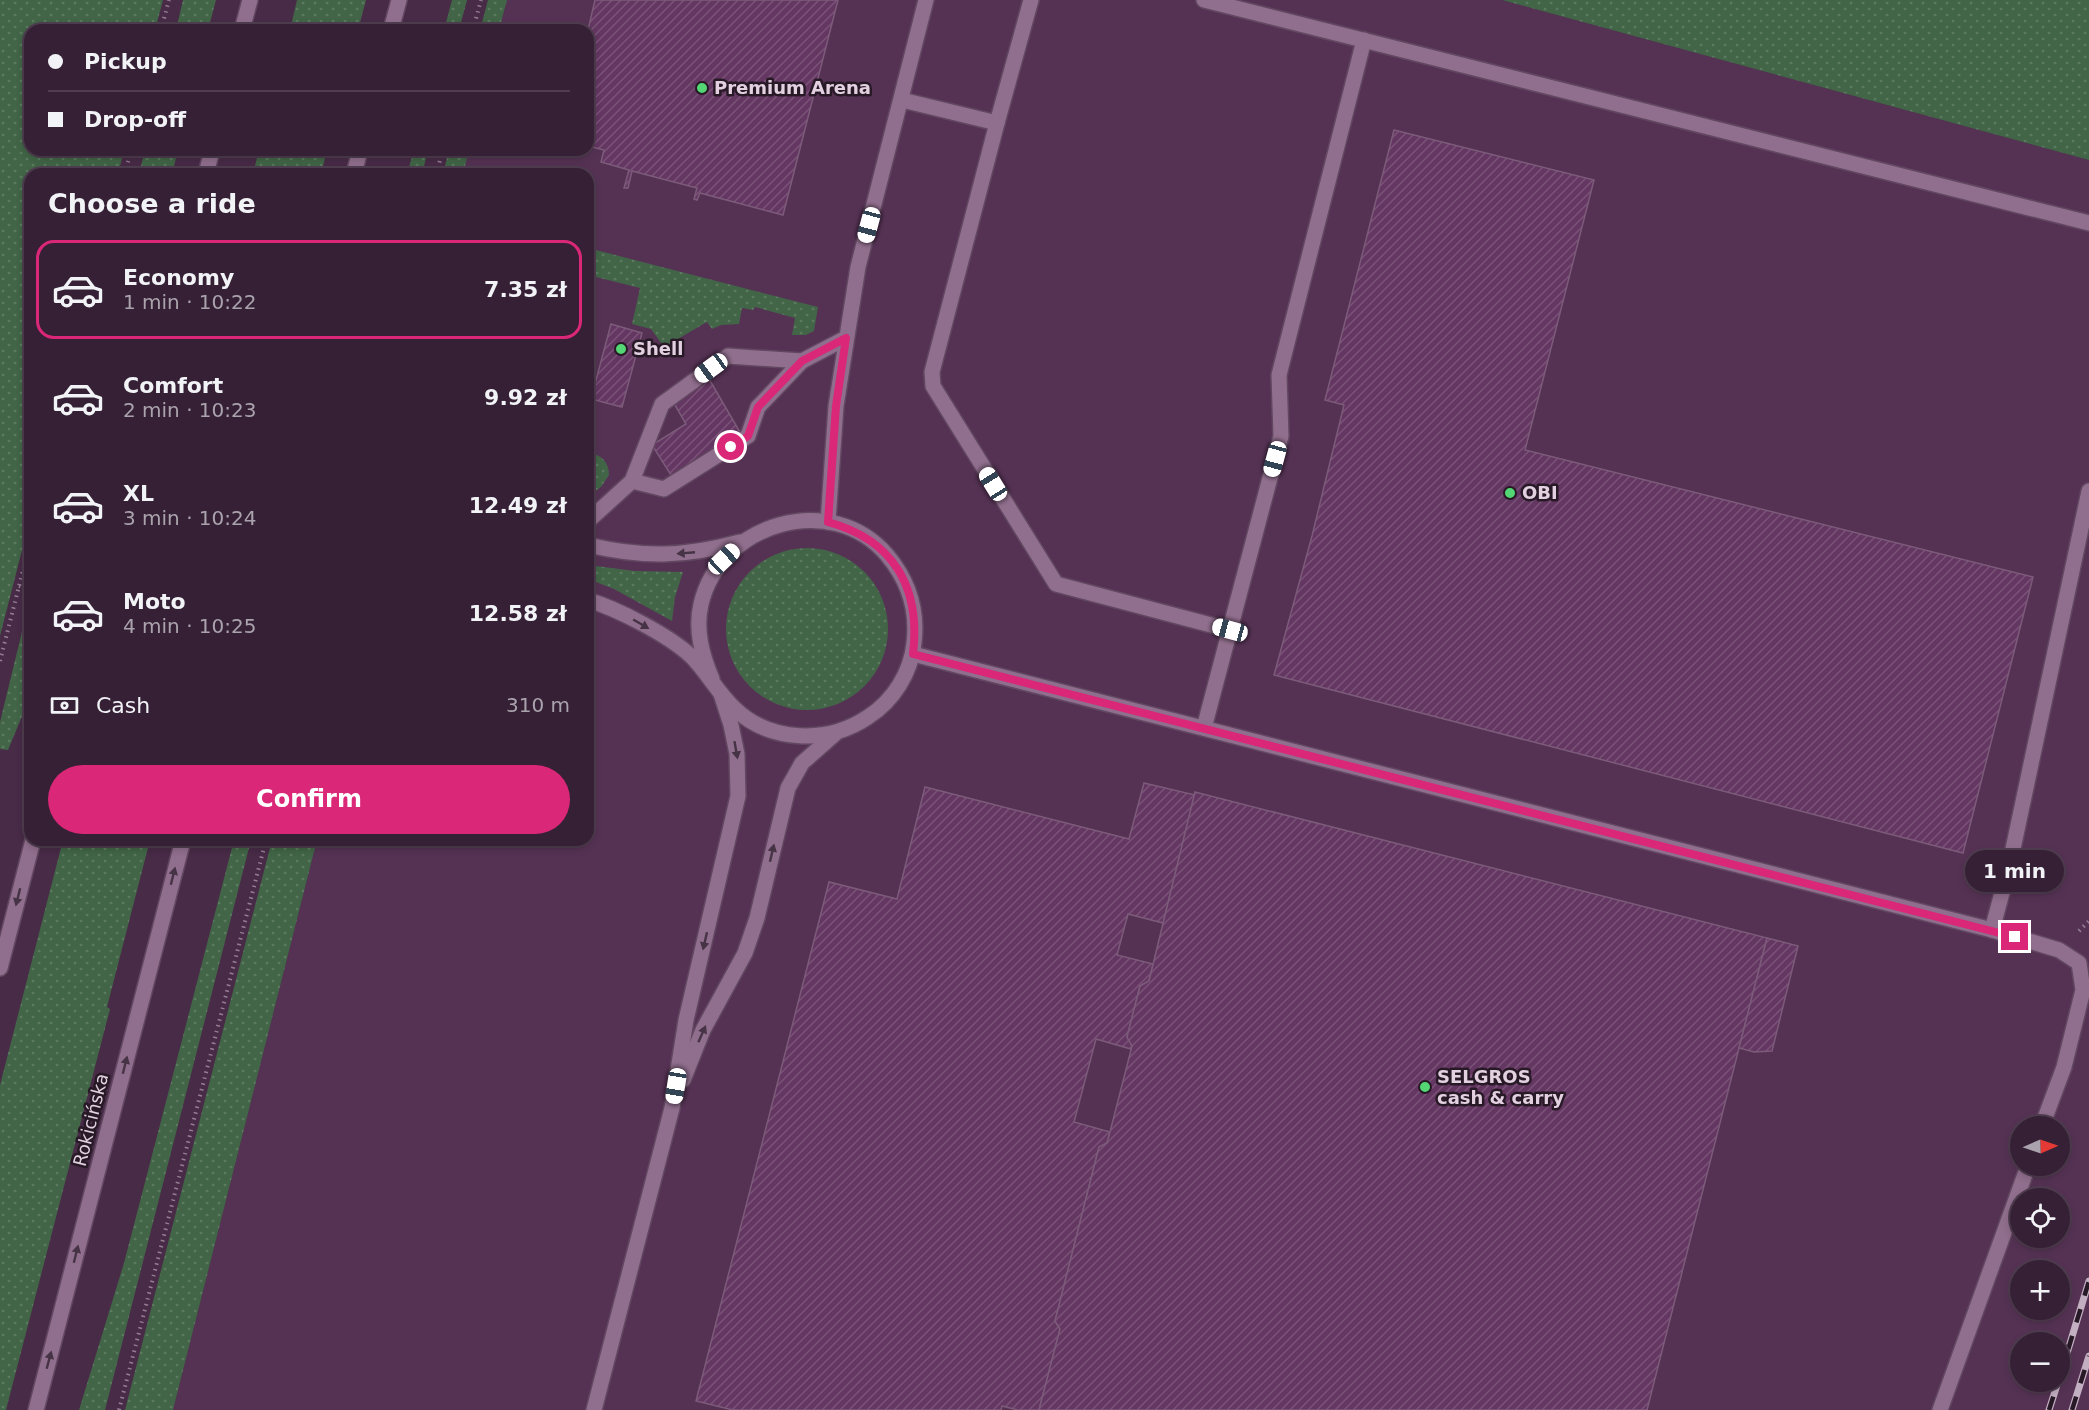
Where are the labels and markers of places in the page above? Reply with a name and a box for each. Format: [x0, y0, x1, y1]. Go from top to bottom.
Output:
place label: Premium Arena [714, 77, 871, 98]
marker: Premium Arena [695, 81, 709, 95]
place label: Shell [633, 338, 683, 359]
marker: Shell [614, 342, 628, 356]
place label: OBI [1522, 482, 1558, 503]
marker: OBI [1503, 486, 1517, 500]
place label: SELGROS cash & carry [1437, 1066, 1564, 1108]
marker: SELGROS cash & carry [1418, 1080, 1432, 1094]

